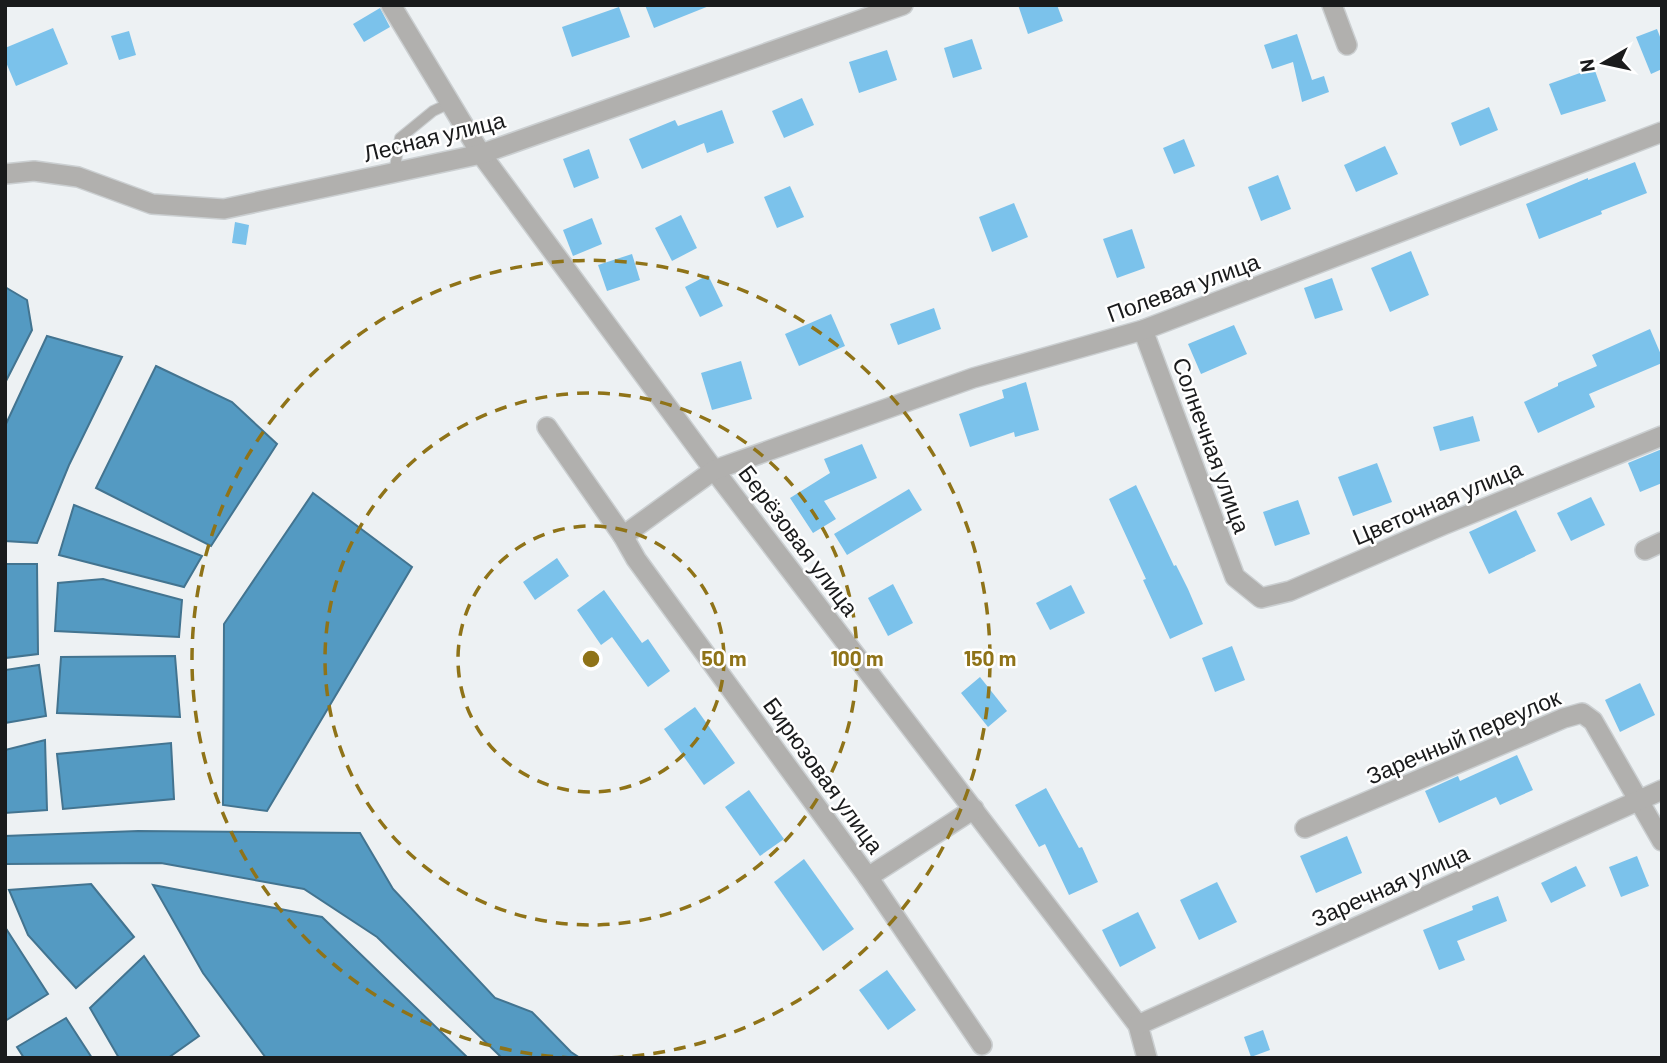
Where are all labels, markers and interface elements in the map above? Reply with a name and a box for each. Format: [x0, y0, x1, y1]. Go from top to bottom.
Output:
north arrow [1569, 28, 1639, 98]
text: N [1574, 58, 1599, 74]
street label: Лесная улица [360, 105, 508, 167]
street label: Полевая улица [1103, 246, 1263, 328]
street label: Солнечная улица [1167, 353, 1257, 537]
street label: Цветочная улица [1348, 454, 1526, 550]
street label: Берёзовая улица [733, 459, 865, 621]
text: 50 m [701, 645, 747, 670]
text: 100 m [830, 645, 884, 670]
text: 150 m [964, 645, 1016, 670]
centre of rings [579, 647, 603, 671]
street label: Заречный переулок [1362, 682, 1565, 790]
street label: Бирюзовая улица [758, 691, 890, 859]
street label: Заречная улица [1307, 838, 1473, 932]

